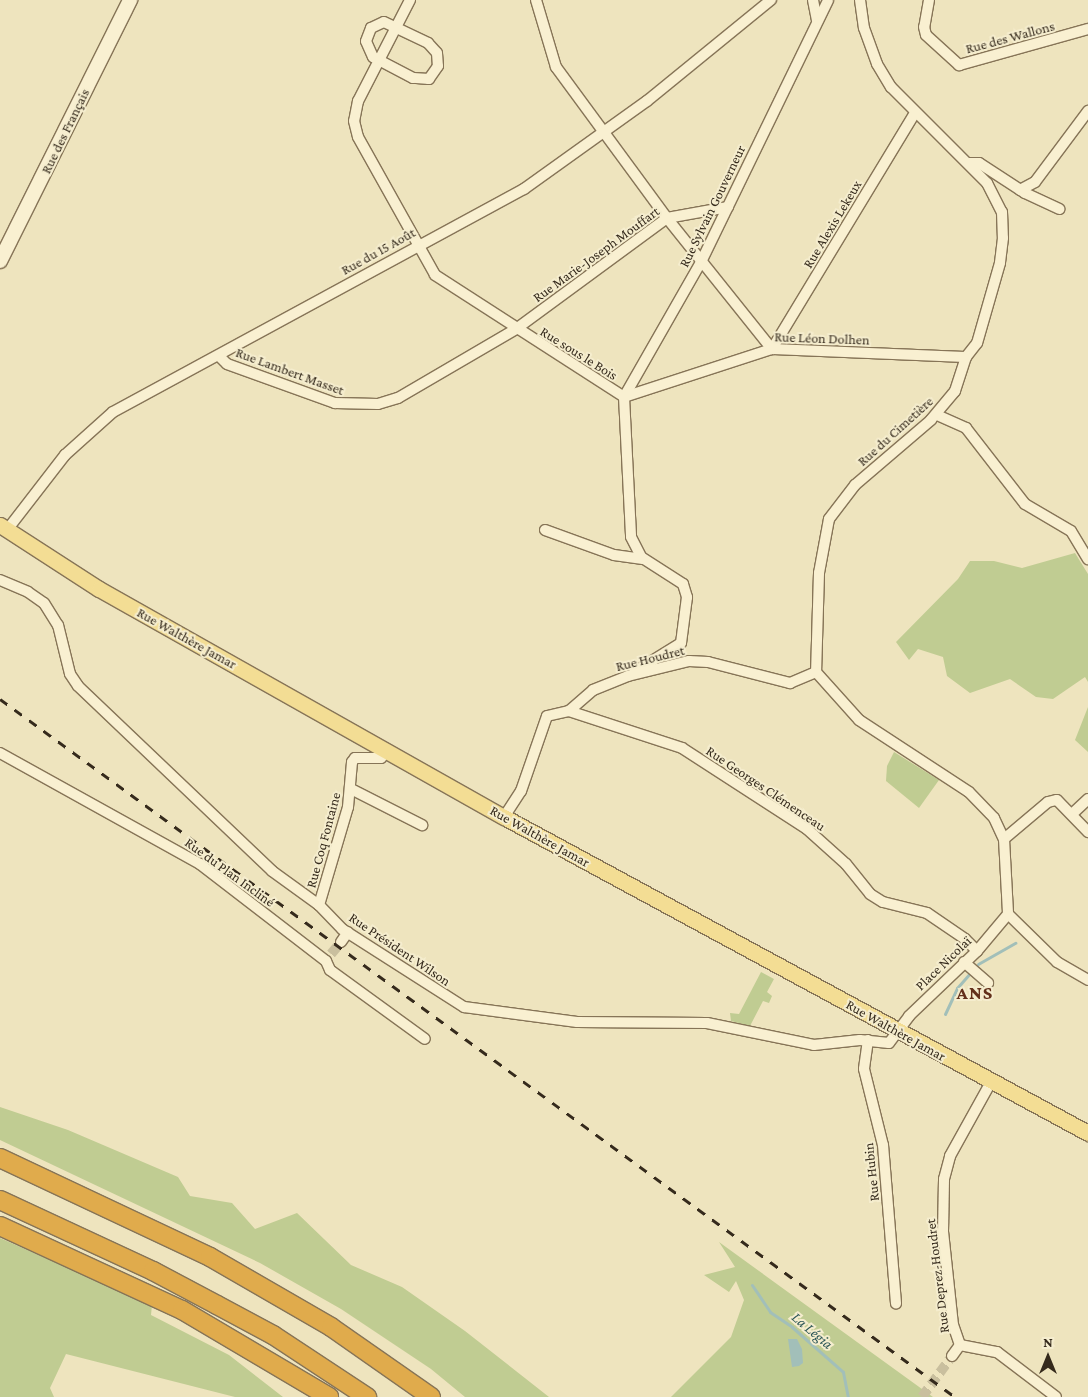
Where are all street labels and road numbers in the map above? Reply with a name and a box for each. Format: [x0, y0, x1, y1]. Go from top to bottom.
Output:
street label: Rue des Wallons [964, 17, 1056, 57]
street label: Rue des Français [37, 86, 93, 176]
street label: Rue Sylvain Gouverneur [675, 142, 749, 270]
street label: Rue Alexis Lekeux [799, 177, 865, 271]
street label: Rue Marie-Joseph Mouffart [529, 202, 663, 306]
street label: Rue du 15 Août [338, 224, 418, 278]
street label: Rue sous le Bois [537, 323, 621, 383]
street label: Rue Léon Dolhen [774, 328, 870, 348]
street label: Rue Lambert Masset [234, 344, 346, 398]
street label: Rue du Cimetière [854, 393, 936, 469]
street label: Rue Walthère Jamar [134, 604, 240, 672]
street label: Rue Houdret [614, 641, 686, 675]
street label: Rue Georges Clémenceau [703, 742, 829, 834]
street label: Rue Coq Fontaine [302, 790, 344, 890]
street label: Rue Walthère Jamar [487, 802, 593, 870]
street label: Rue du Plan Incliné [182, 834, 278, 910]
street label: Rue Président Wilson [346, 909, 454, 989]
street label: Place Nicolaï [912, 932, 974, 994]
street label: Rue Walthère Jamar [843, 996, 949, 1064]
street label: Rue Hubin [860, 1142, 882, 1202]
street label: Rue Deprez-Houdret [922, 1218, 952, 1334]

